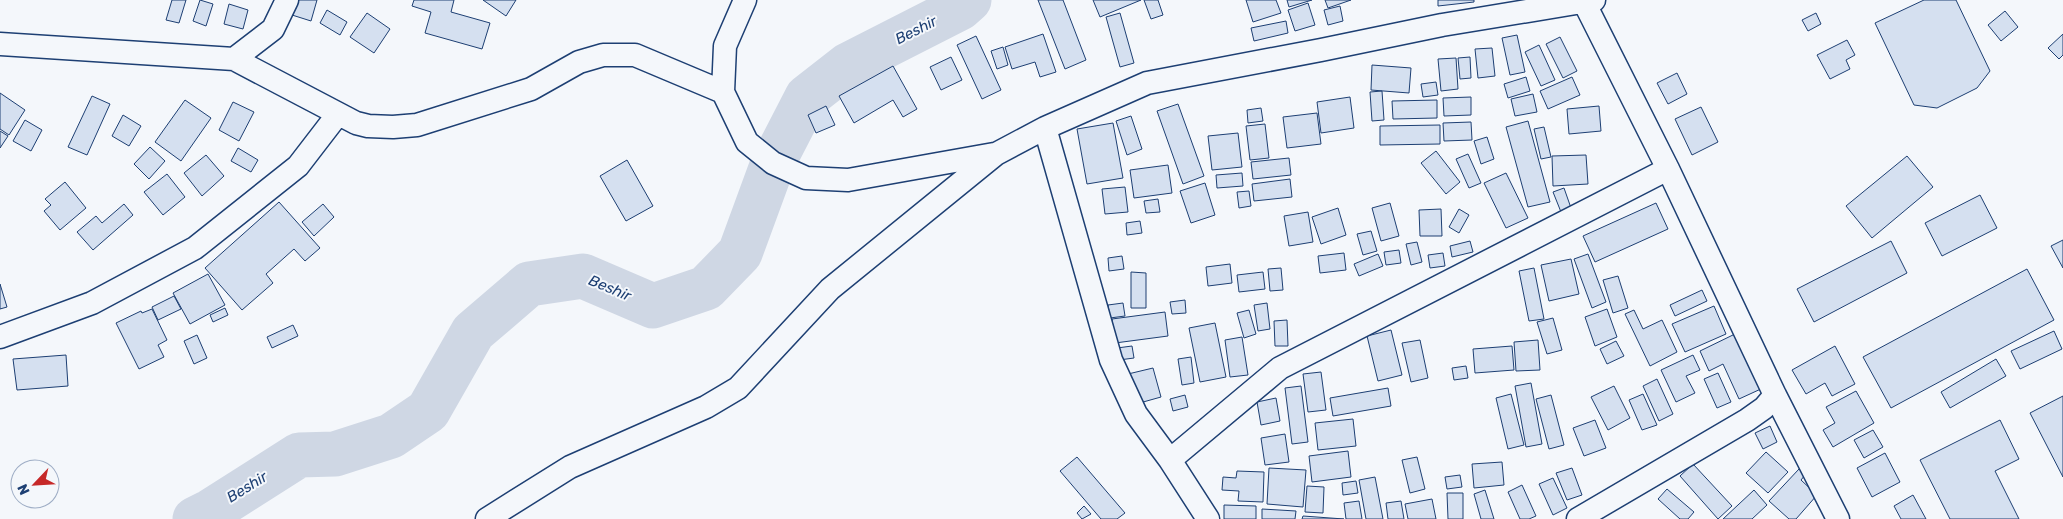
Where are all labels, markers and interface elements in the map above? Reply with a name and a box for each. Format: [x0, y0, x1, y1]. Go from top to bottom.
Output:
water label: Beshir [892, 11, 941, 48]
water label: Beshir [586, 271, 635, 305]
north arrow [10, 459, 60, 509]
water label: Beshir [223, 467, 272, 506]
text: N [14, 481, 34, 497]

